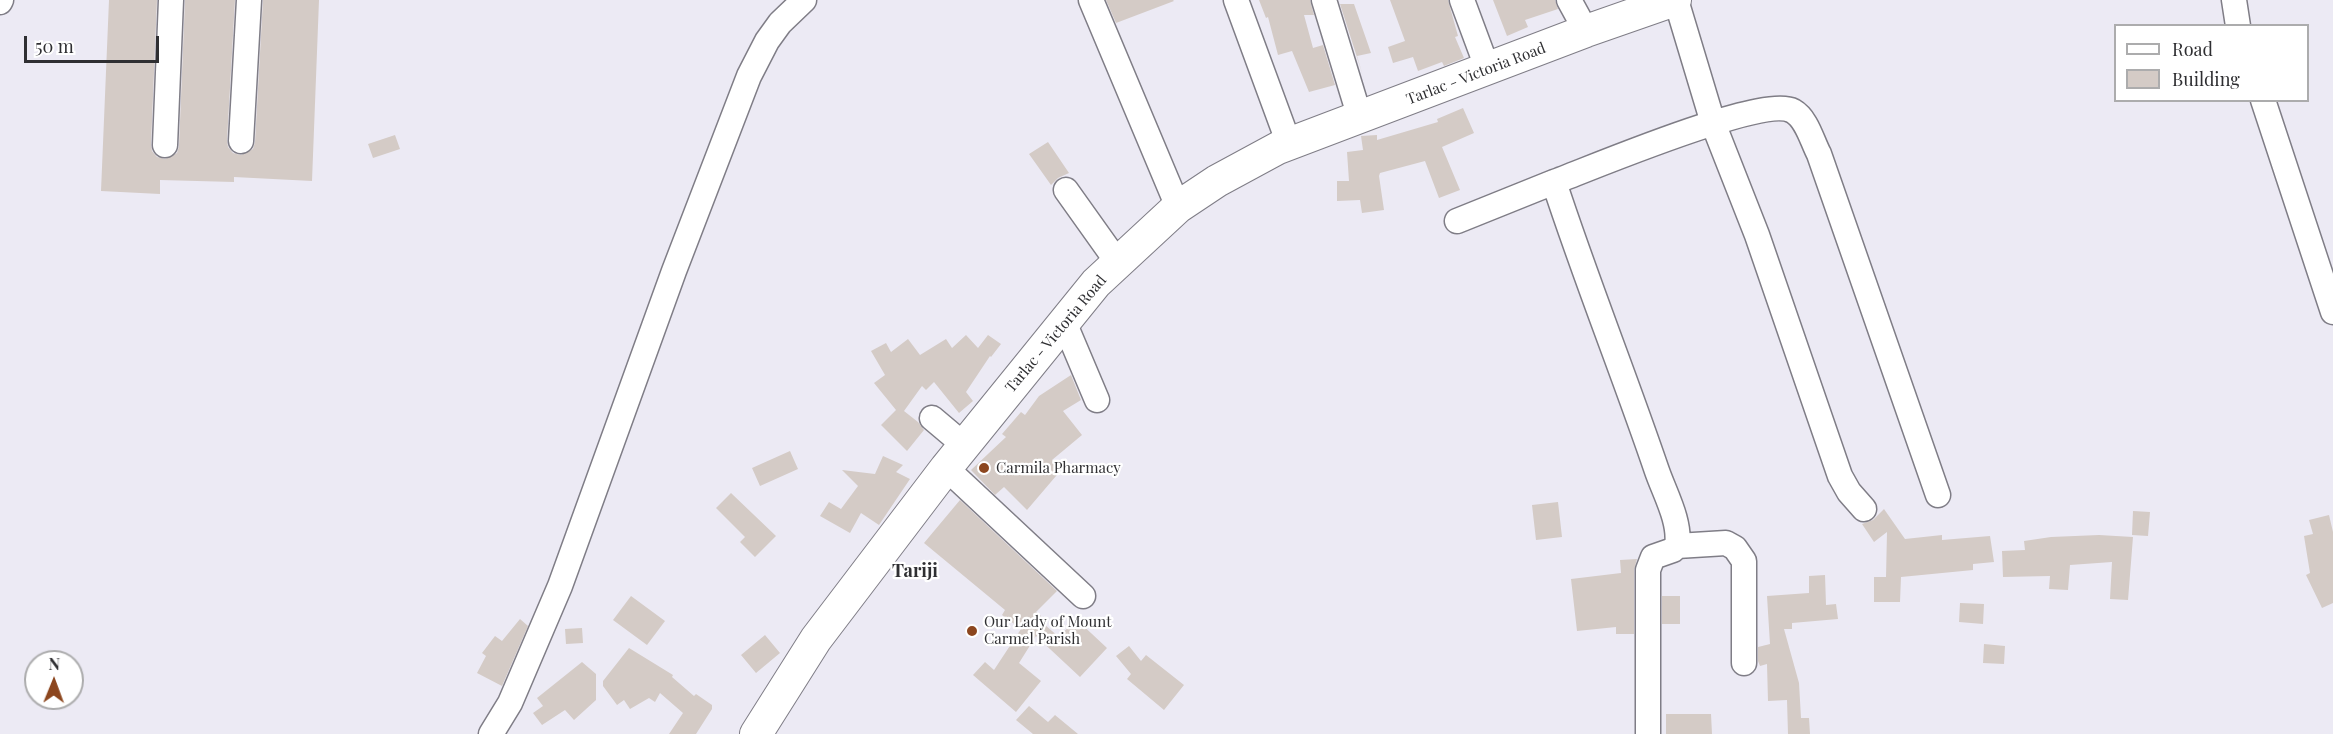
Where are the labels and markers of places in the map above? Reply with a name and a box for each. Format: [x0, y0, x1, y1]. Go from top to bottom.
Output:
place label: Carmila Pharmacy [996, 459, 1121, 477]
marker: Carmila Pharmacy [977, 461, 991, 475]
place label: Our Lady of Mount Carmel Parish [984, 613, 1111, 648]
marker: Our Lady of Mount Carmel Parish [965, 624, 979, 638]

